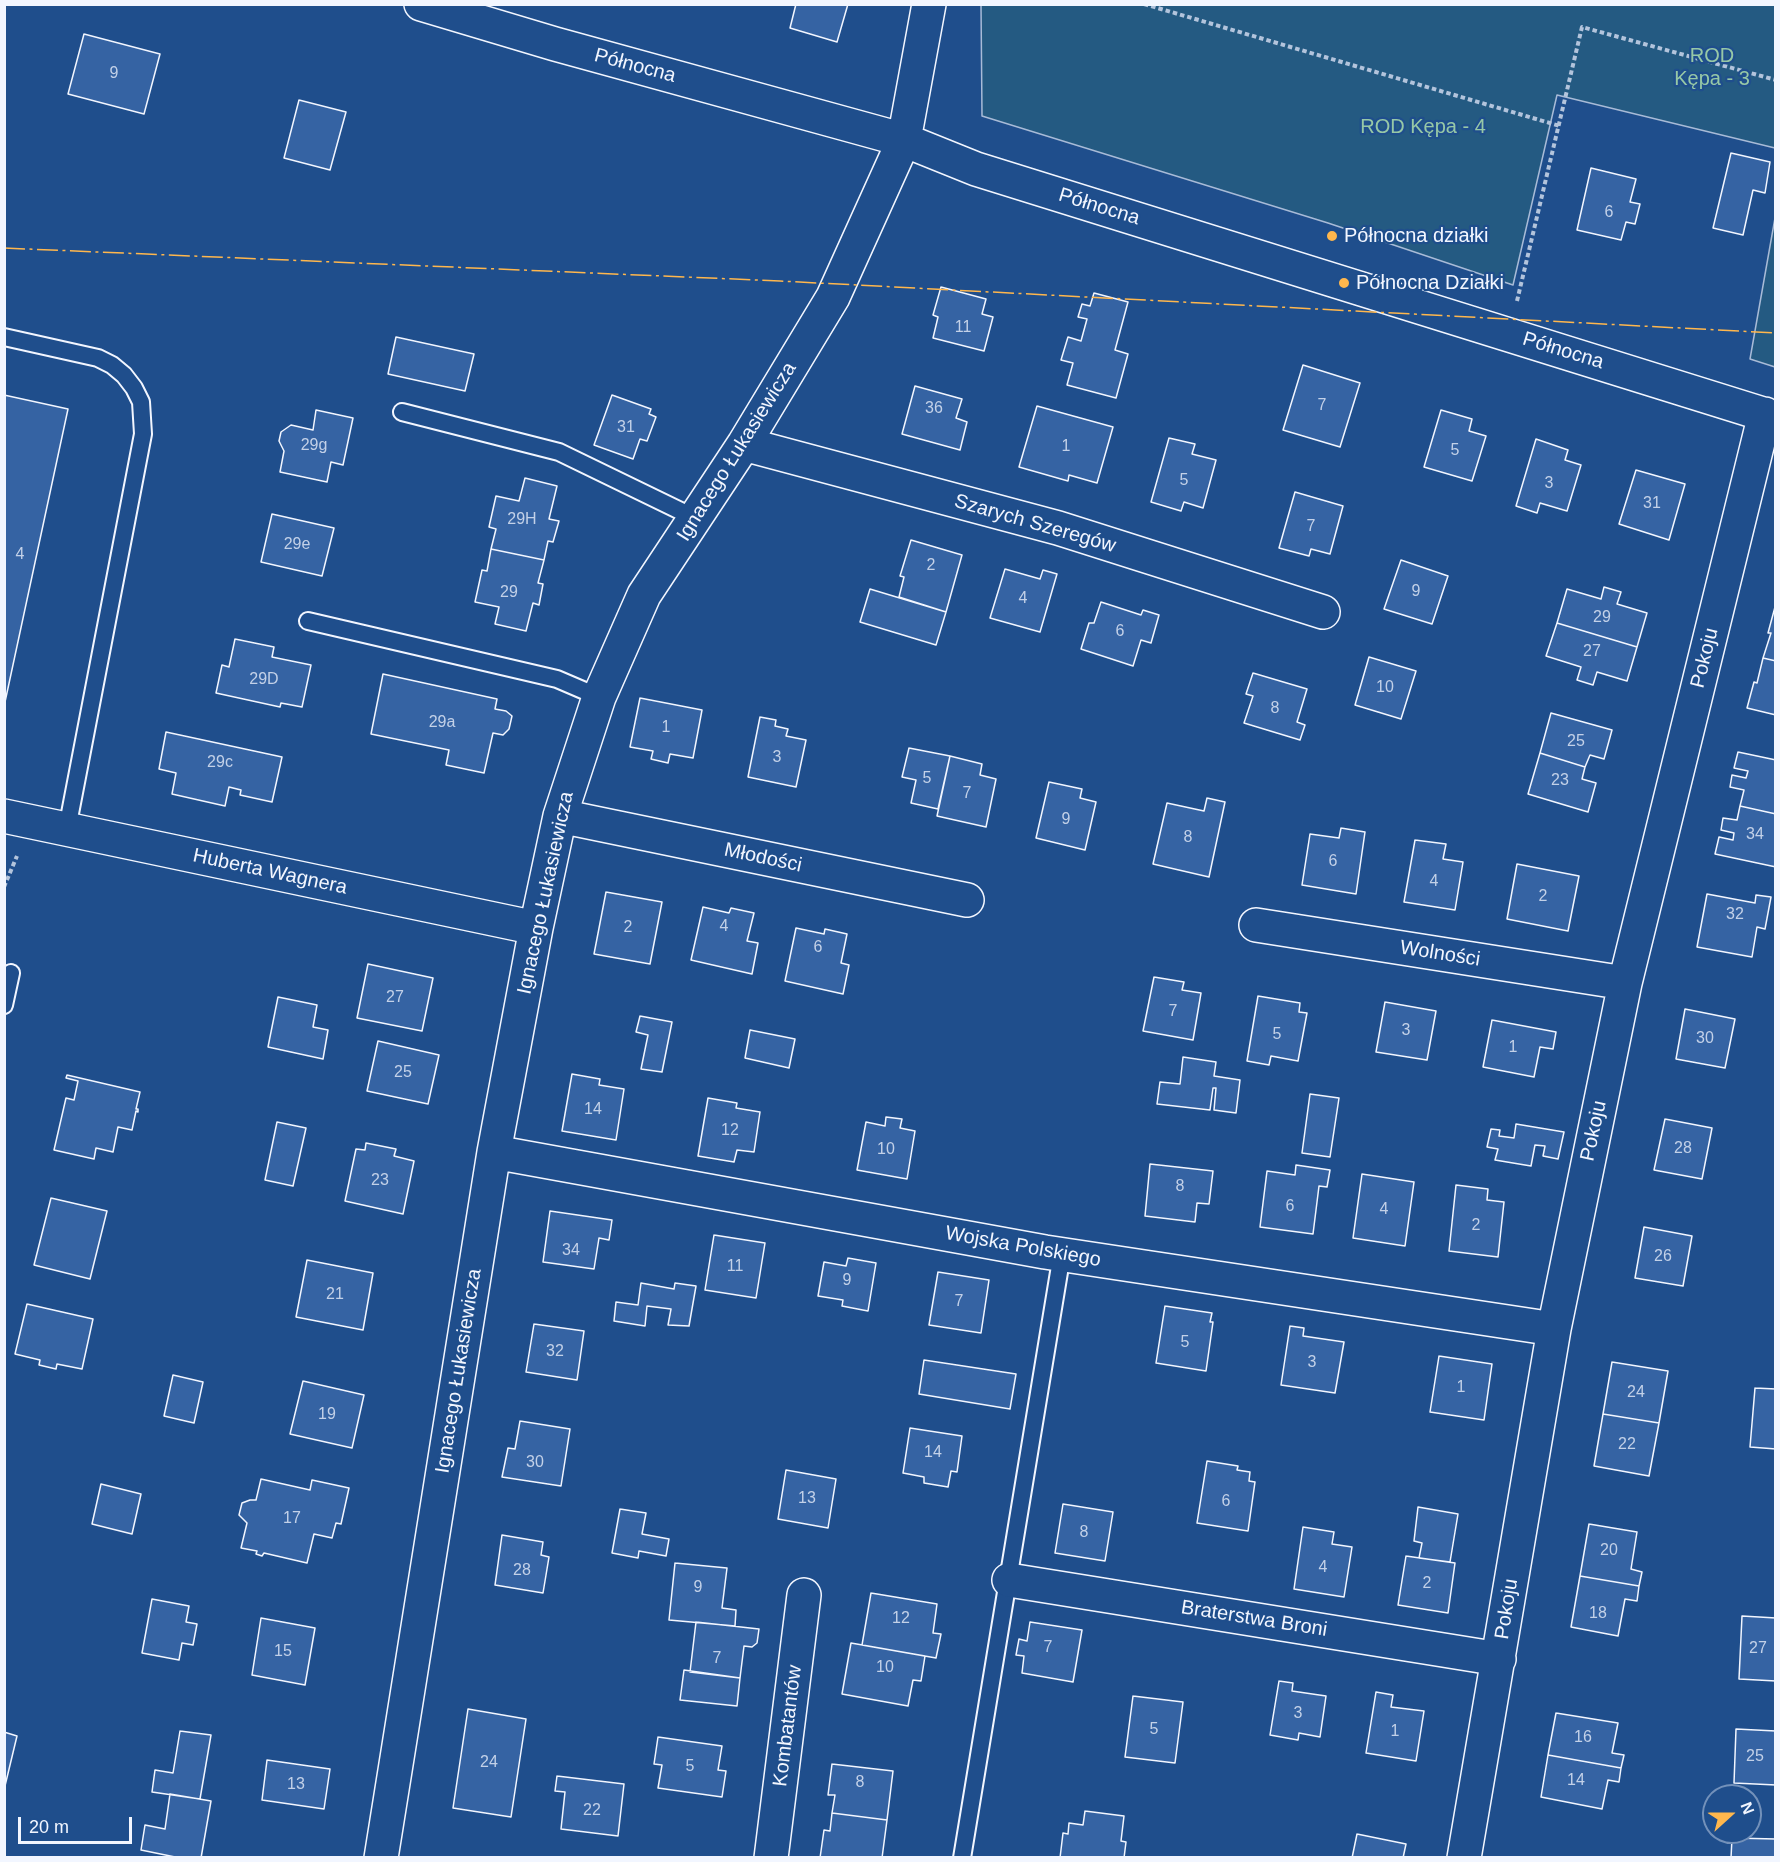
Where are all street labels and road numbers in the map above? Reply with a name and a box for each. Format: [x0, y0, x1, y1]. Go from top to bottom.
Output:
street label: Północna [592, 44, 678, 88]
street label: Północna [1056, 183, 1142, 231]
street label: Północna [1520, 327, 1606, 375]
street label: Ignacego Łukasiewicza [672, 358, 802, 546]
street label: Szarych Szeregów [952, 489, 1118, 559]
street label: Pokoju [1686, 625, 1724, 691]
street label: Ignacego Łukasiewicza [513, 789, 579, 997]
street label: Młodości [722, 838, 804, 878]
street label: Huberta Wagnera [191, 844, 349, 900]
street label: Wolności [1398, 936, 1482, 972]
street label: Pokoju [1576, 1099, 1612, 1163]
street label: Wojska Polskiego [943, 1222, 1103, 1272]
street label: Ignacego Łukasiewicza [431, 1267, 487, 1475]
street label: Pokoju [1490, 1577, 1524, 1641]
street label: Braterstwa Broni [1179, 1596, 1329, 1642]
street label: Kombatantów [769, 1664, 807, 1788]

